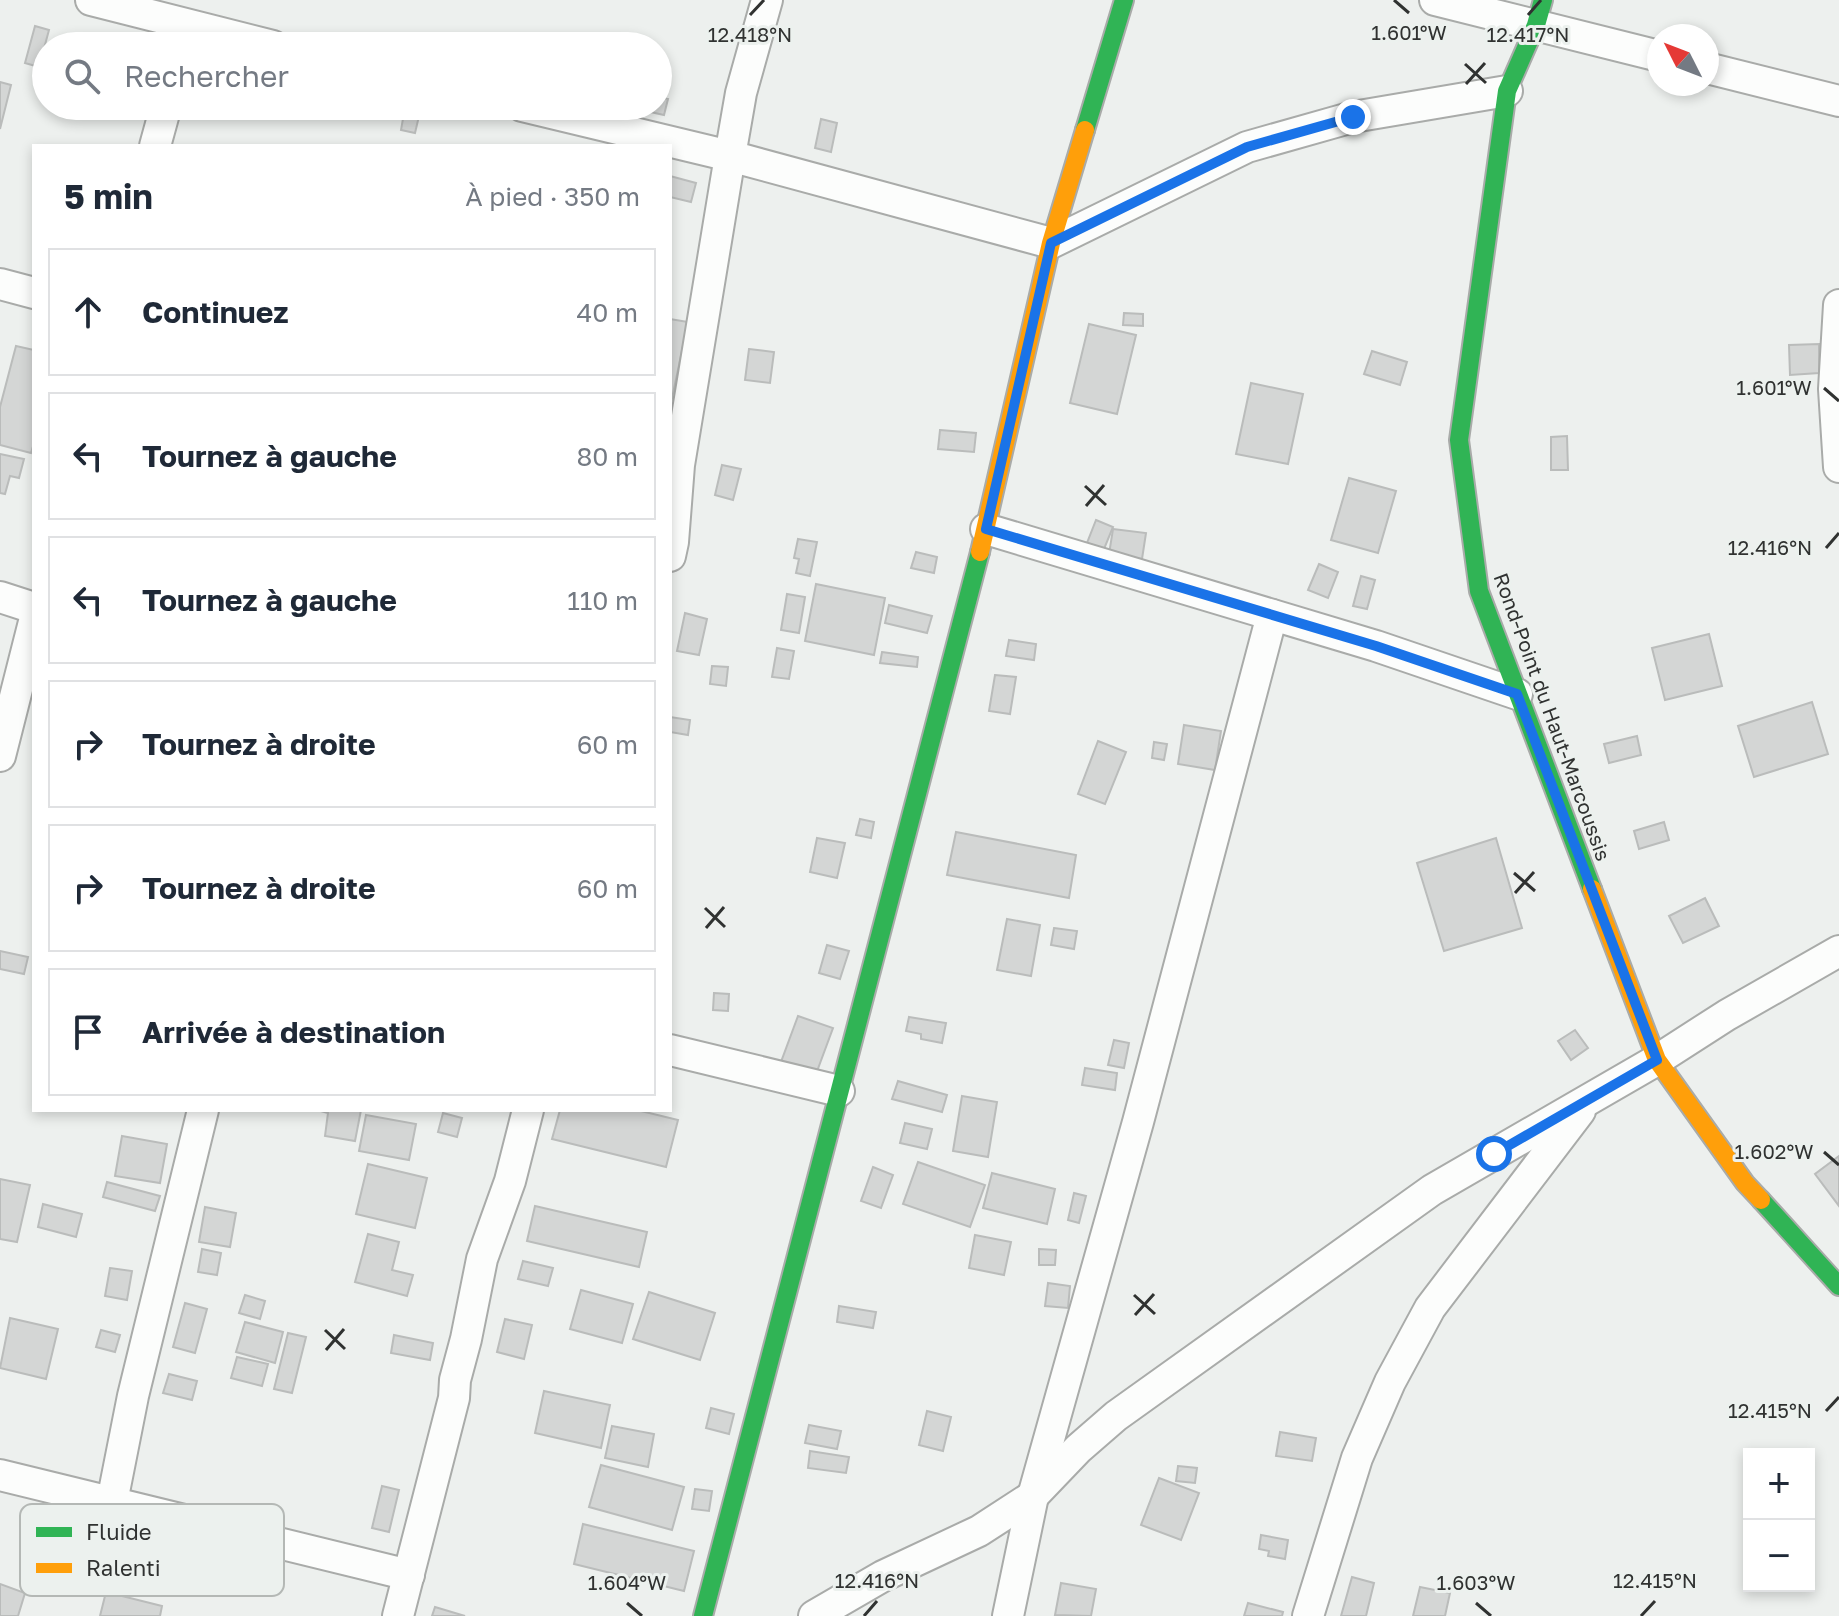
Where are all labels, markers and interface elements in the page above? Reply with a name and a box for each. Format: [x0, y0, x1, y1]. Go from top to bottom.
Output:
text: 1.601°W [1371, 20, 1447, 44]
text: 12.418°N [708, 22, 792, 46]
text: 12.417°N [1487, 22, 1569, 46]
north arrow [1647, 24, 1719, 96]
search box [32, 32, 672, 120]
icon: search [60, 54, 104, 98]
text: Rechercher [124, 58, 289, 94]
route end [1335, 99, 1371, 135]
text: 5 min [64, 176, 153, 216]
text: À pied · 350 m [465, 181, 640, 212]
icon: ahead [66, 290, 110, 334]
text: Continuez [142, 294, 289, 330]
text: 40 m [577, 297, 638, 328]
text: 1.601°W [1736, 375, 1812, 399]
icon: left [66, 434, 110, 478]
text: Tournez à gauche [142, 438, 397, 474]
text: 80 m [577, 441, 638, 472]
text: 12.416°N [1728, 535, 1812, 559]
street label: Rond-Point du Haut-Marcoussis [1490, 570, 1616, 864]
icon: left [66, 578, 110, 622]
text: Tournez à gauche [142, 582, 397, 618]
text: 110 m [567, 585, 638, 616]
icon: right [66, 722, 110, 766]
text: Tournez à droite [142, 726, 376, 762]
text: 60 m [577, 729, 638, 760]
icon: right [66, 866, 110, 910]
text: Tournez à droite [142, 870, 376, 906]
text: 60 m [577, 873, 638, 904]
icon: arrive [66, 1010, 110, 1054]
text: Arrivée à destination [142, 1014, 445, 1050]
route start [1476, 1136, 1512, 1172]
text: 1.602°W [1735, 1139, 1813, 1163]
text: 12.415°N [1728, 1398, 1812, 1422]
map controls [1743, 1448, 1815, 1592]
button: + [1743, 1448, 1815, 1520]
legend [20, 1504, 284, 1596]
text: Fluide [86, 1518, 152, 1545]
button: − [1743, 1520, 1815, 1592]
text: Ralenti [86, 1554, 161, 1581]
text: 12.416°N [835, 1568, 919, 1592]
text: 12.415°N [1613, 1568, 1697, 1592]
text: 1.604°W [588, 1570, 666, 1594]
text: 1.603°W [1437, 1570, 1515, 1594]

